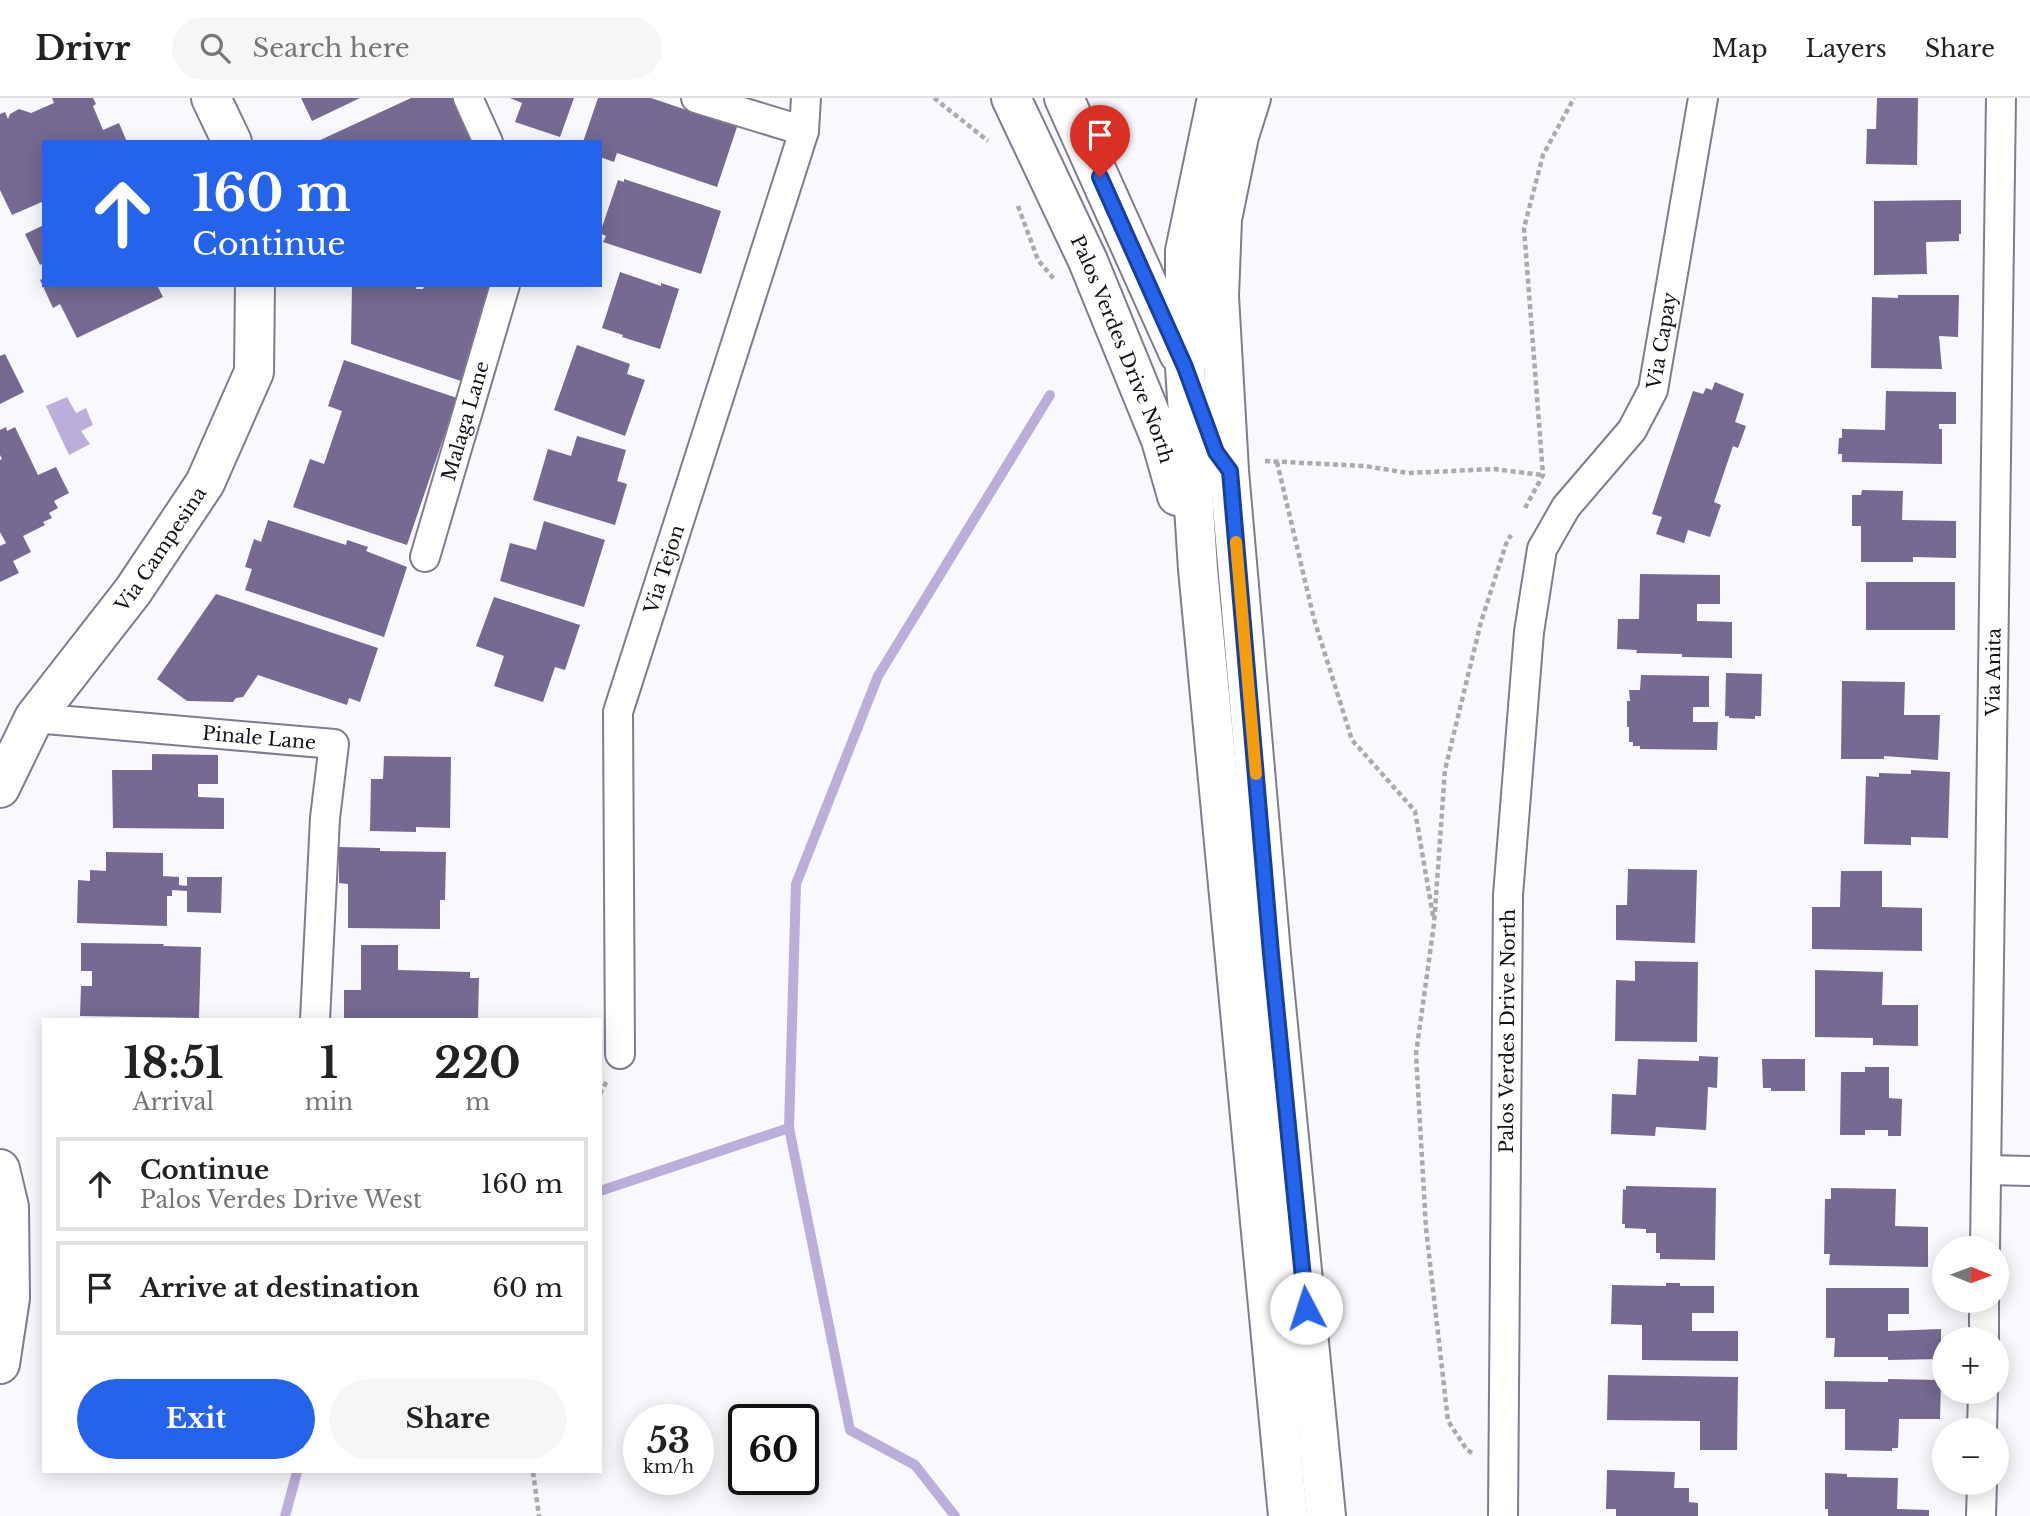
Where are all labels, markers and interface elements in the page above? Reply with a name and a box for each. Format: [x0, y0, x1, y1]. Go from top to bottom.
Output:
search box [172, 17, 662, 80]
text: Drivr [35, 28, 130, 69]
icon: search [196, 29, 234, 67]
text: Search here [252, 32, 410, 64]
text: Map [1712, 34, 1768, 63]
text: Layers [1806, 34, 1887, 63]
text: Share [1925, 34, 1995, 63]
pin [1070, 105, 1130, 177]
icon: arrive [1081, 116, 1119, 154]
text: 160 m [192, 163, 351, 224]
icon: ahead [77, 168, 168, 259]
text: Continue [192, 224, 345, 264]
street label: Palos Verdes Drive North [1066, 231, 1179, 466]
street label: Via Capay [1642, 290, 1681, 392]
street label: Malaga Lane [437, 358, 494, 483]
street label: Via Campesina [109, 482, 211, 617]
street label: Via Tejon [638, 522, 689, 617]
street label: Via Anita [1981, 627, 2005, 717]
street label: Pinale Lane [201, 721, 317, 754]
street label: Palos Verdes Drive North [1494, 909, 1519, 1153]
text: 18:51 [123, 1037, 223, 1089]
text: 1 [320, 1037, 338, 1089]
text: 220 [434, 1037, 521, 1089]
text: Arrival [133, 1088, 214, 1116]
text: min [305, 1088, 353, 1116]
text: m [465, 1088, 490, 1116]
text: Continue [140, 1154, 269, 1186]
icon: ahead [81, 1165, 119, 1203]
text: 160 m [481, 1168, 563, 1200]
text: Palos Verdes Drive West [140, 1186, 422, 1214]
north arrow [1932, 1236, 2009, 1312]
map controls [1932, 1236, 2009, 1495]
icon: arrive [81, 1269, 119, 1307]
position arrow [1269, 1271, 1343, 1345]
text: Arrive at destination [140, 1272, 420, 1304]
text: 60 m [492, 1272, 563, 1304]
button: + [1932, 1327, 2009, 1404]
button: Exit [77, 1379, 315, 1459]
button: Share [329, 1379, 567, 1459]
speed limit sign: 60 [728, 1404, 819, 1495]
button: − [1932, 1418, 2009, 1495]
text: 53 [647, 1419, 690, 1462]
text: km/h [643, 1456, 694, 1478]

